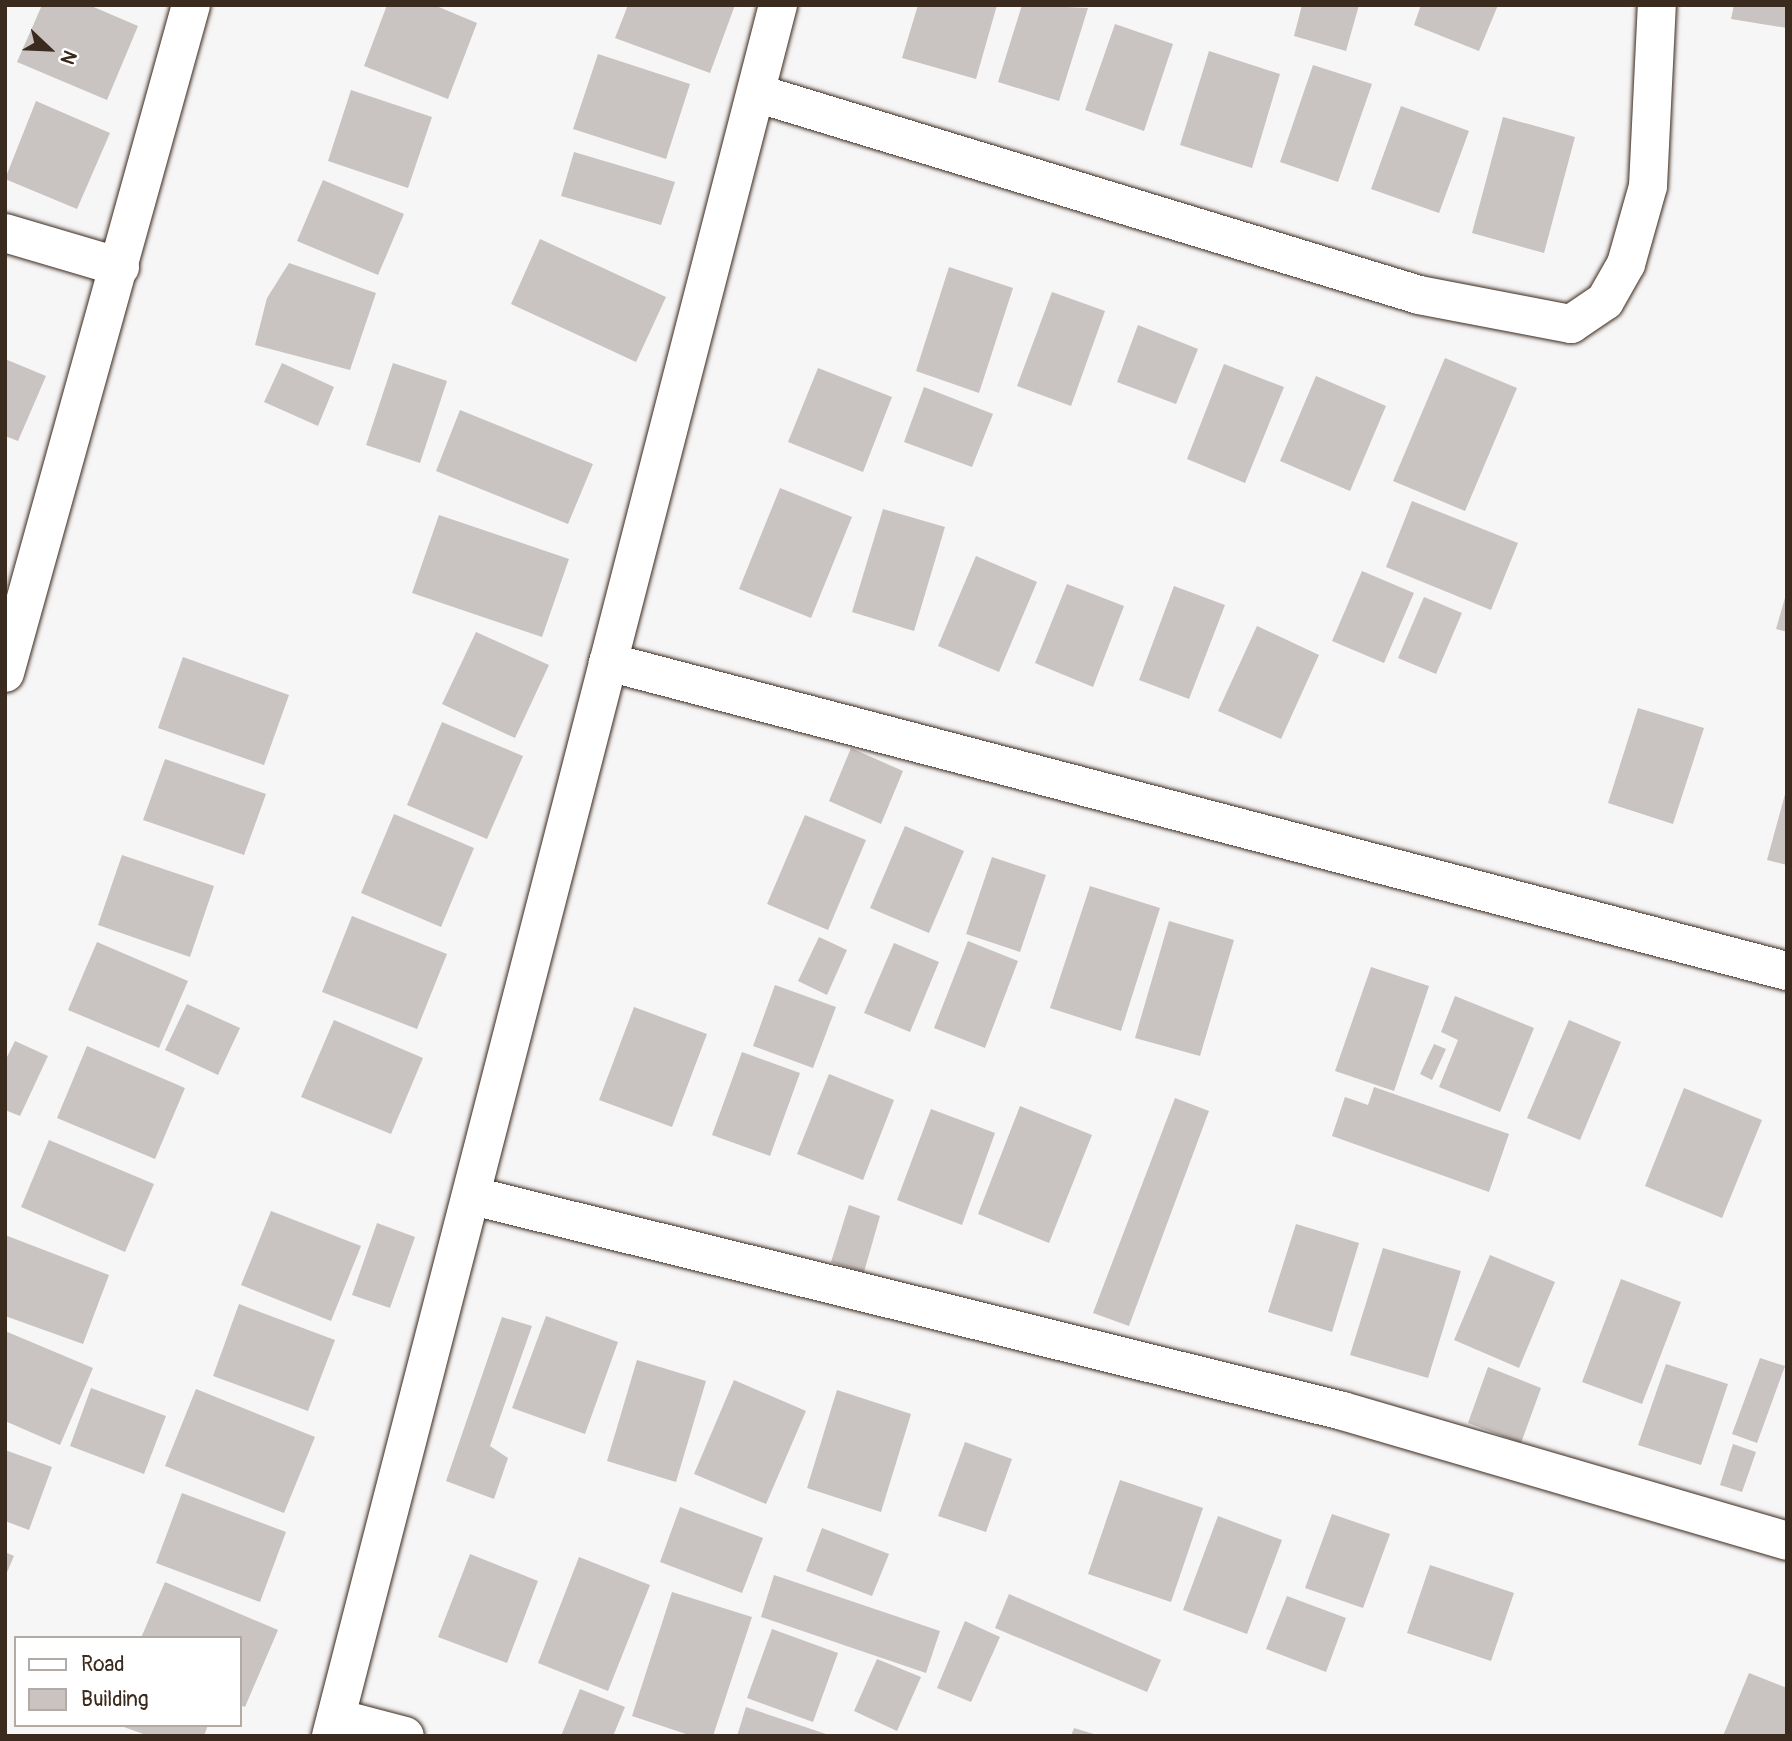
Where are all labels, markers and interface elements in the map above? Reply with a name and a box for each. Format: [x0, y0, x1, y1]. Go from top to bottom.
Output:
north arrow [14, 14, 84, 84]
text: N [55, 47, 82, 68]
legend [14, 1636, 242, 1727]
text: Road [81, 1651, 125, 1678]
text: Building [81, 1686, 148, 1713]

